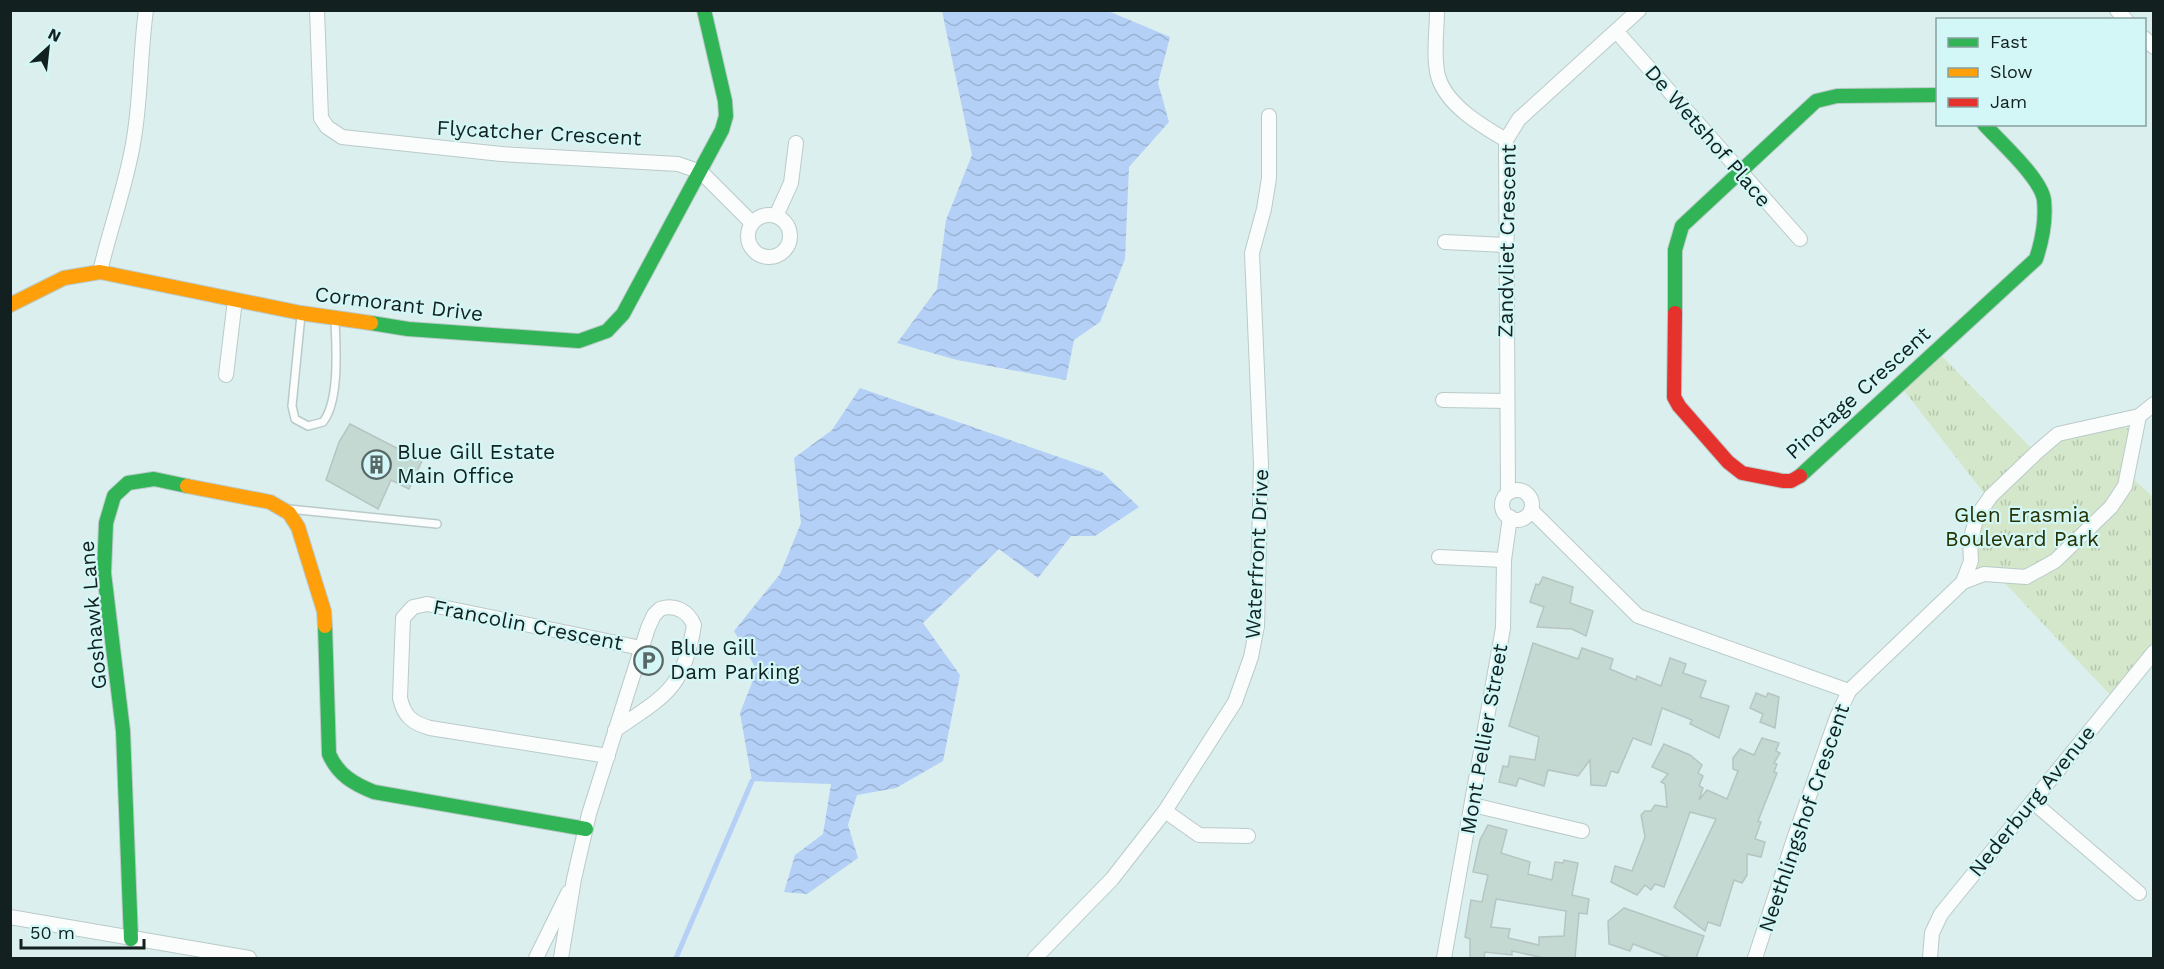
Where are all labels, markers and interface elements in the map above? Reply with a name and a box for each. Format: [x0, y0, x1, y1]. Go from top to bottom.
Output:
north arrow [18, 18, 78, 78]
legend [1936, 18, 2146, 126]
text: N [45, 24, 64, 46]
text: Fast [1990, 31, 2028, 52]
street label: De Wetshof Place [1640, 60, 1777, 212]
text: Slow [1990, 61, 2033, 82]
text: Jam [1990, 91, 2027, 112]
street label: Flycatcher Crescent [436, 115, 642, 150]
street label: Zandvliet Crescent [1492, 144, 1521, 338]
street label: Cormorant Drive [313, 281, 485, 326]
street label: Pinotage Crescent [1780, 321, 1935, 464]
place label: Blue Gill Estate Main Office [397, 439, 555, 488]
building icon: Blue Gill Estate Main Office [360, 448, 392, 480]
street label: Waterfront Drive [1240, 468, 1273, 640]
park label: Glen Erasmia Boulevard Park [1945, 502, 2099, 551]
street label: Goshawk Lane [74, 540, 111, 690]
street label: Francolin Crescent [431, 594, 625, 655]
place label: Blue Gill Dam Parking [670, 635, 800, 684]
street label: Mont Pellier Street [1454, 642, 1513, 836]
parking icon: Blue Gill Dam Parking [633, 644, 665, 676]
street label: Neethlingshof Crescent [1753, 700, 1854, 935]
street label: Nederburg Avenue [1963, 720, 2100, 881]
scale bar [21, 912, 144, 950]
text: 50 m [30, 922, 75, 943]

